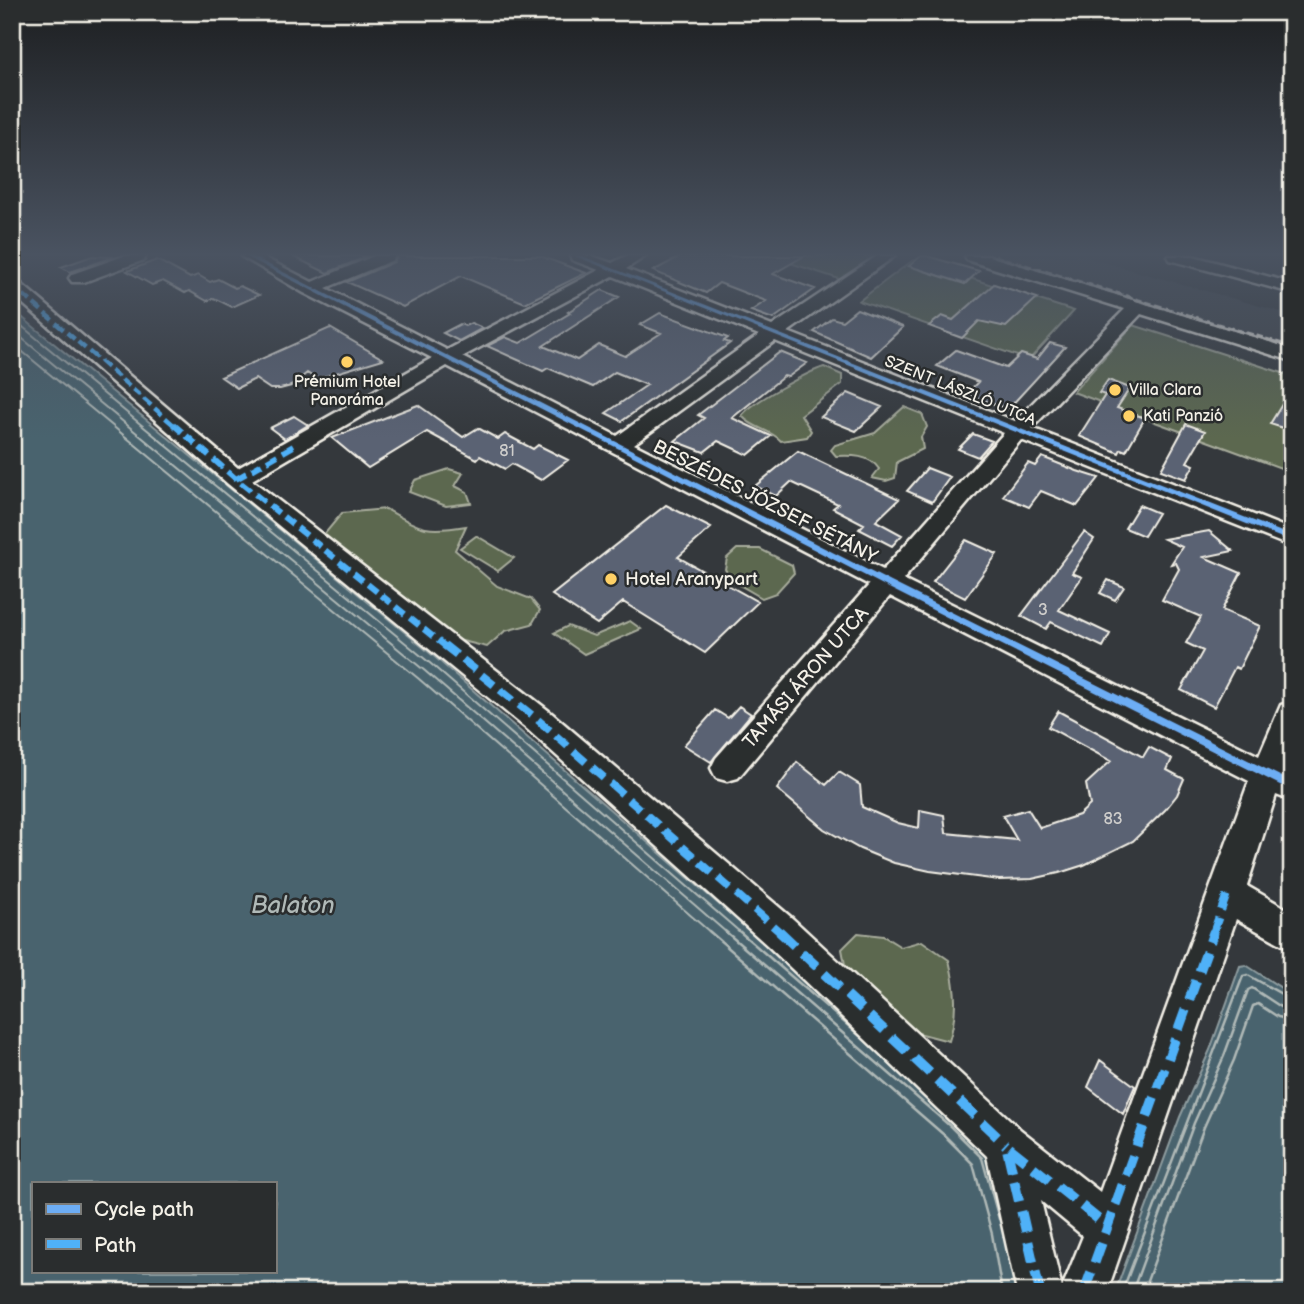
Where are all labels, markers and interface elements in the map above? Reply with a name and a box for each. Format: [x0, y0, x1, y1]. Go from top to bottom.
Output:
street label: SZENT LÁSZLÓ UTCA [882, 350, 1039, 430]
marker: Prémium Hotel Panoráma [339, 354, 355, 370]
place label: Prémium Hotel Panoráma [294, 373, 400, 410]
place label: Villa Clara [1129, 381, 1201, 400]
marker: Villa Clara [1107, 382, 1123, 398]
place label: Kati Panzió [1143, 407, 1223, 426]
marker: Kati Panzió [1121, 408, 1137, 424]
street label: BESZÉDES JÓZSEF SÉTÁNY [649, 434, 882, 569]
house number: 81 [499, 442, 515, 461]
place label: Hotel Aranypart [625, 568, 758, 591]
marker: Hotel Aranypart [603, 571, 619, 587]
house number: 3 [1038, 601, 1048, 620]
street label: TAMÁSI ÁRON UTCA [737, 602, 874, 754]
house number: 83 [1103, 810, 1123, 829]
water label: Balaton [251, 891, 335, 920]
legend [32, 1182, 276, 1272]
text: Cycle path [94, 1197, 194, 1222]
text: Path [94, 1233, 136, 1258]

